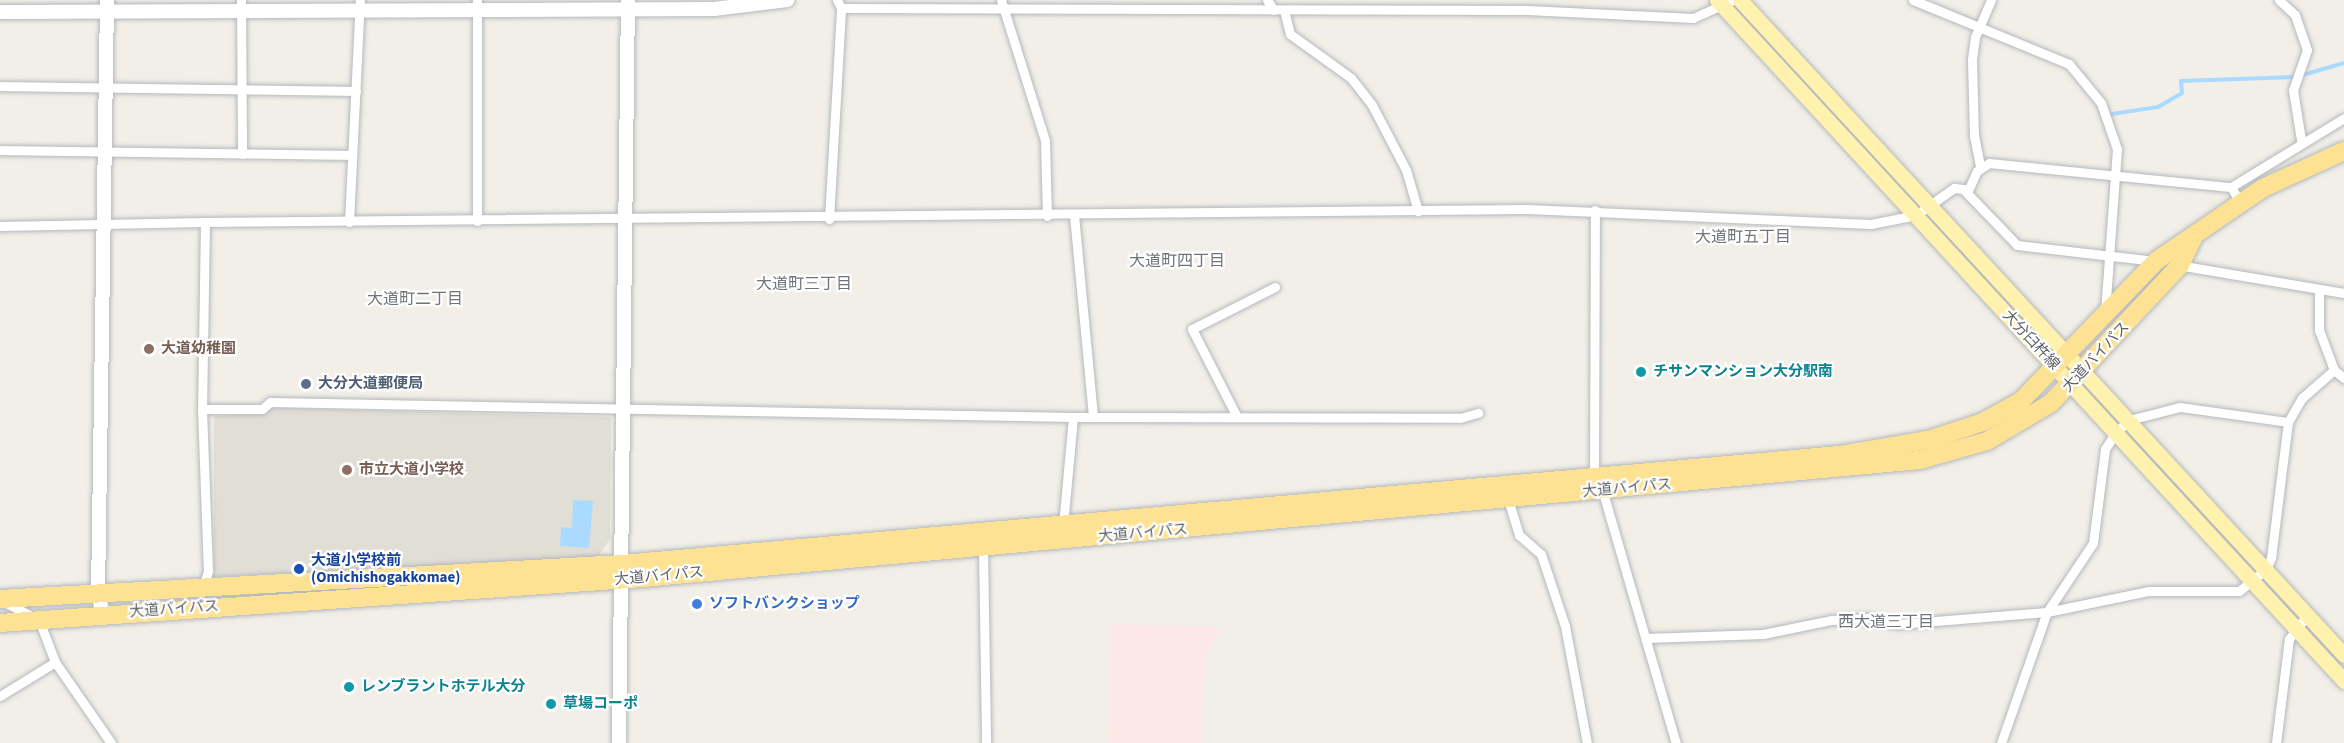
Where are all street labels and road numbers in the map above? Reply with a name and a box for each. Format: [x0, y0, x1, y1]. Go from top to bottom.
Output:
street label: 大分臼杵線 [1999, 306, 2063, 374]
street label: 大道バイパス [2059, 318, 2133, 396]
street label: 大道バイパス [1581, 475, 1673, 501]
street label: 大道バイパス [1097, 520, 1189, 546]
street label: 大道バイパス [613, 563, 705, 589]
street label: 大道バイパス [128, 597, 220, 621]

